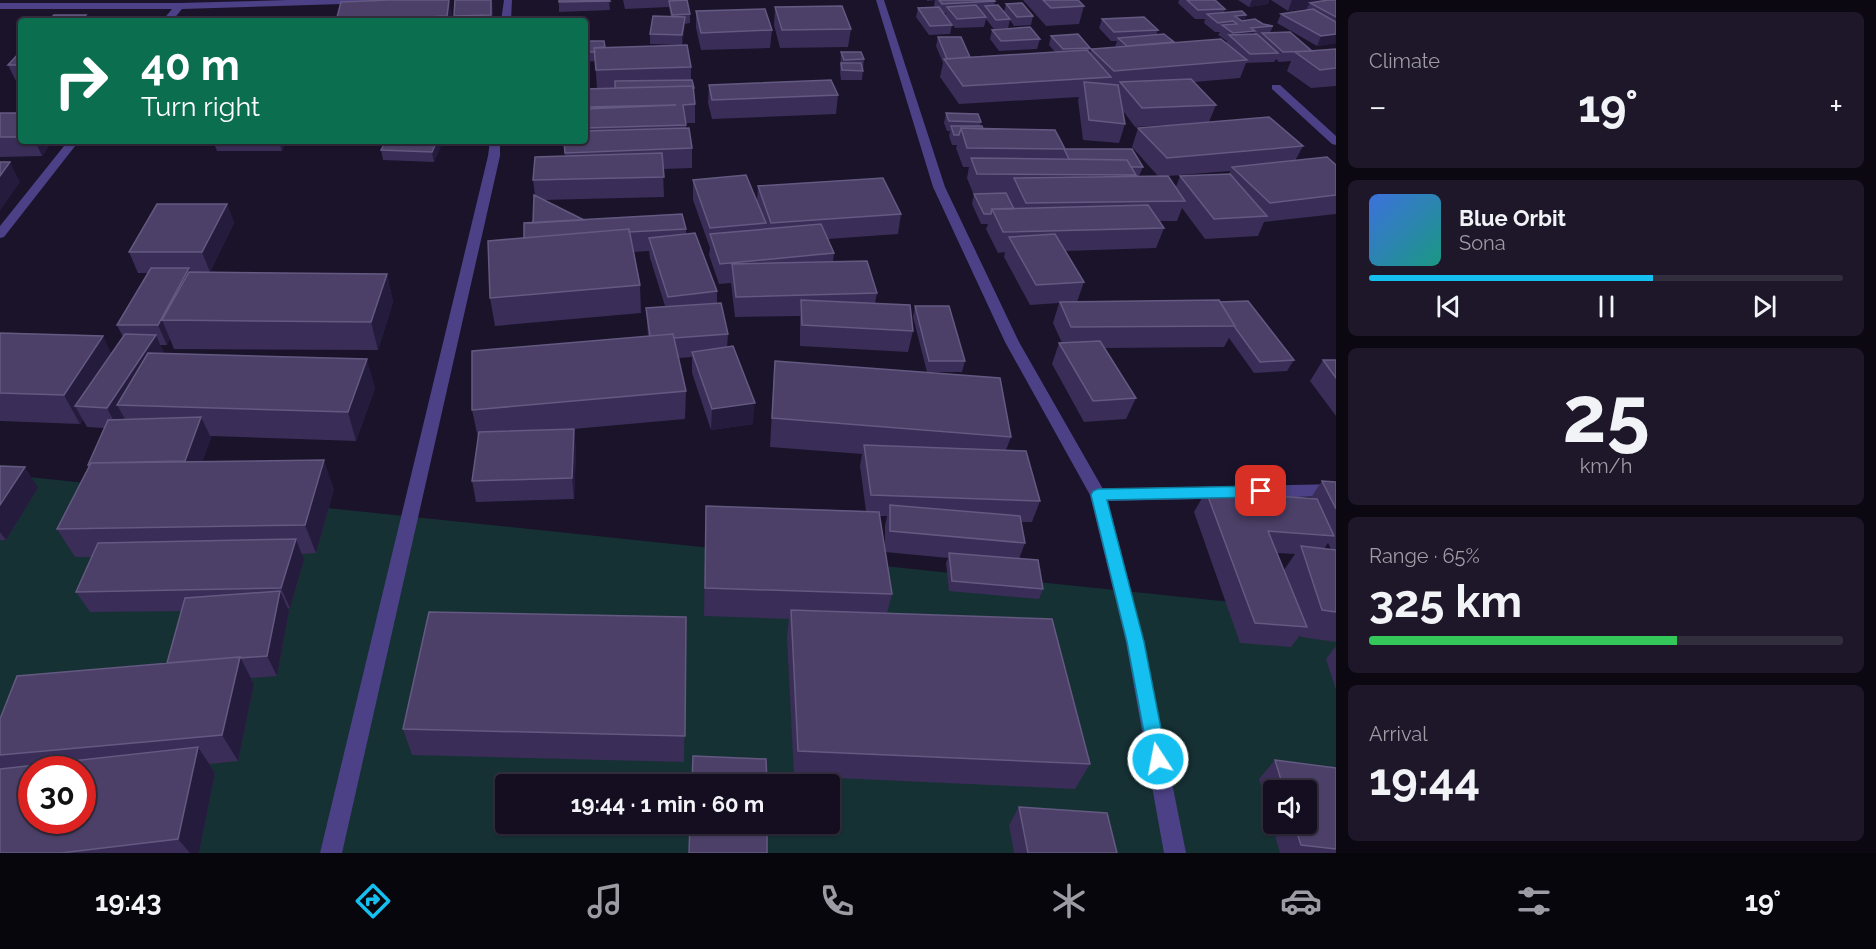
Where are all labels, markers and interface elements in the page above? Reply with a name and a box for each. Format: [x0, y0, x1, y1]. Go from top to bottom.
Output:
text: 40 m [141, 41, 240, 90]
icon: right [42, 42, 120, 120]
text: Climate [1369, 49, 1440, 73]
text: 19° [1578, 80, 1638, 133]
text: − [1369, 87, 1387, 126]
text: + [1829, 87, 1843, 126]
text: Turn right [141, 91, 260, 122]
text: Blue Orbit [1459, 205, 1566, 231]
text: Sona [1459, 231, 1506, 255]
icon: previous [1432, 290, 1465, 323]
icon: pause [1590, 290, 1623, 323]
icon: next [1748, 290, 1781, 323]
text: 25 [1562, 369, 1650, 460]
text: km/h [1580, 454, 1632, 478]
pin [1235, 465, 1286, 516]
icon: arrive [1244, 474, 1277, 507]
text: Range · 65% [1369, 544, 1480, 568]
text: 325 km [1369, 575, 1522, 628]
text: Arrival [1369, 722, 1428, 746]
position arrow [1126, 727, 1190, 791]
text: 19:44 [1369, 753, 1480, 806]
speed limit sign: 30 [18, 756, 96, 834]
map controls [1263, 780, 1317, 834]
button: sound [1263, 780, 1317, 834]
text: 19:44 · 1 min · 60 m [571, 791, 764, 817]
icon: directions [352, 880, 394, 922]
icon: music [584, 880, 626, 922]
icon: phone [816, 880, 858, 922]
icon: climate [1048, 880, 1090, 922]
icon: car [1280, 880, 1322, 922]
icon: filters [1513, 880, 1555, 922]
text: 19:43 [95, 886, 161, 917]
text: 19° [1745, 886, 1781, 917]

